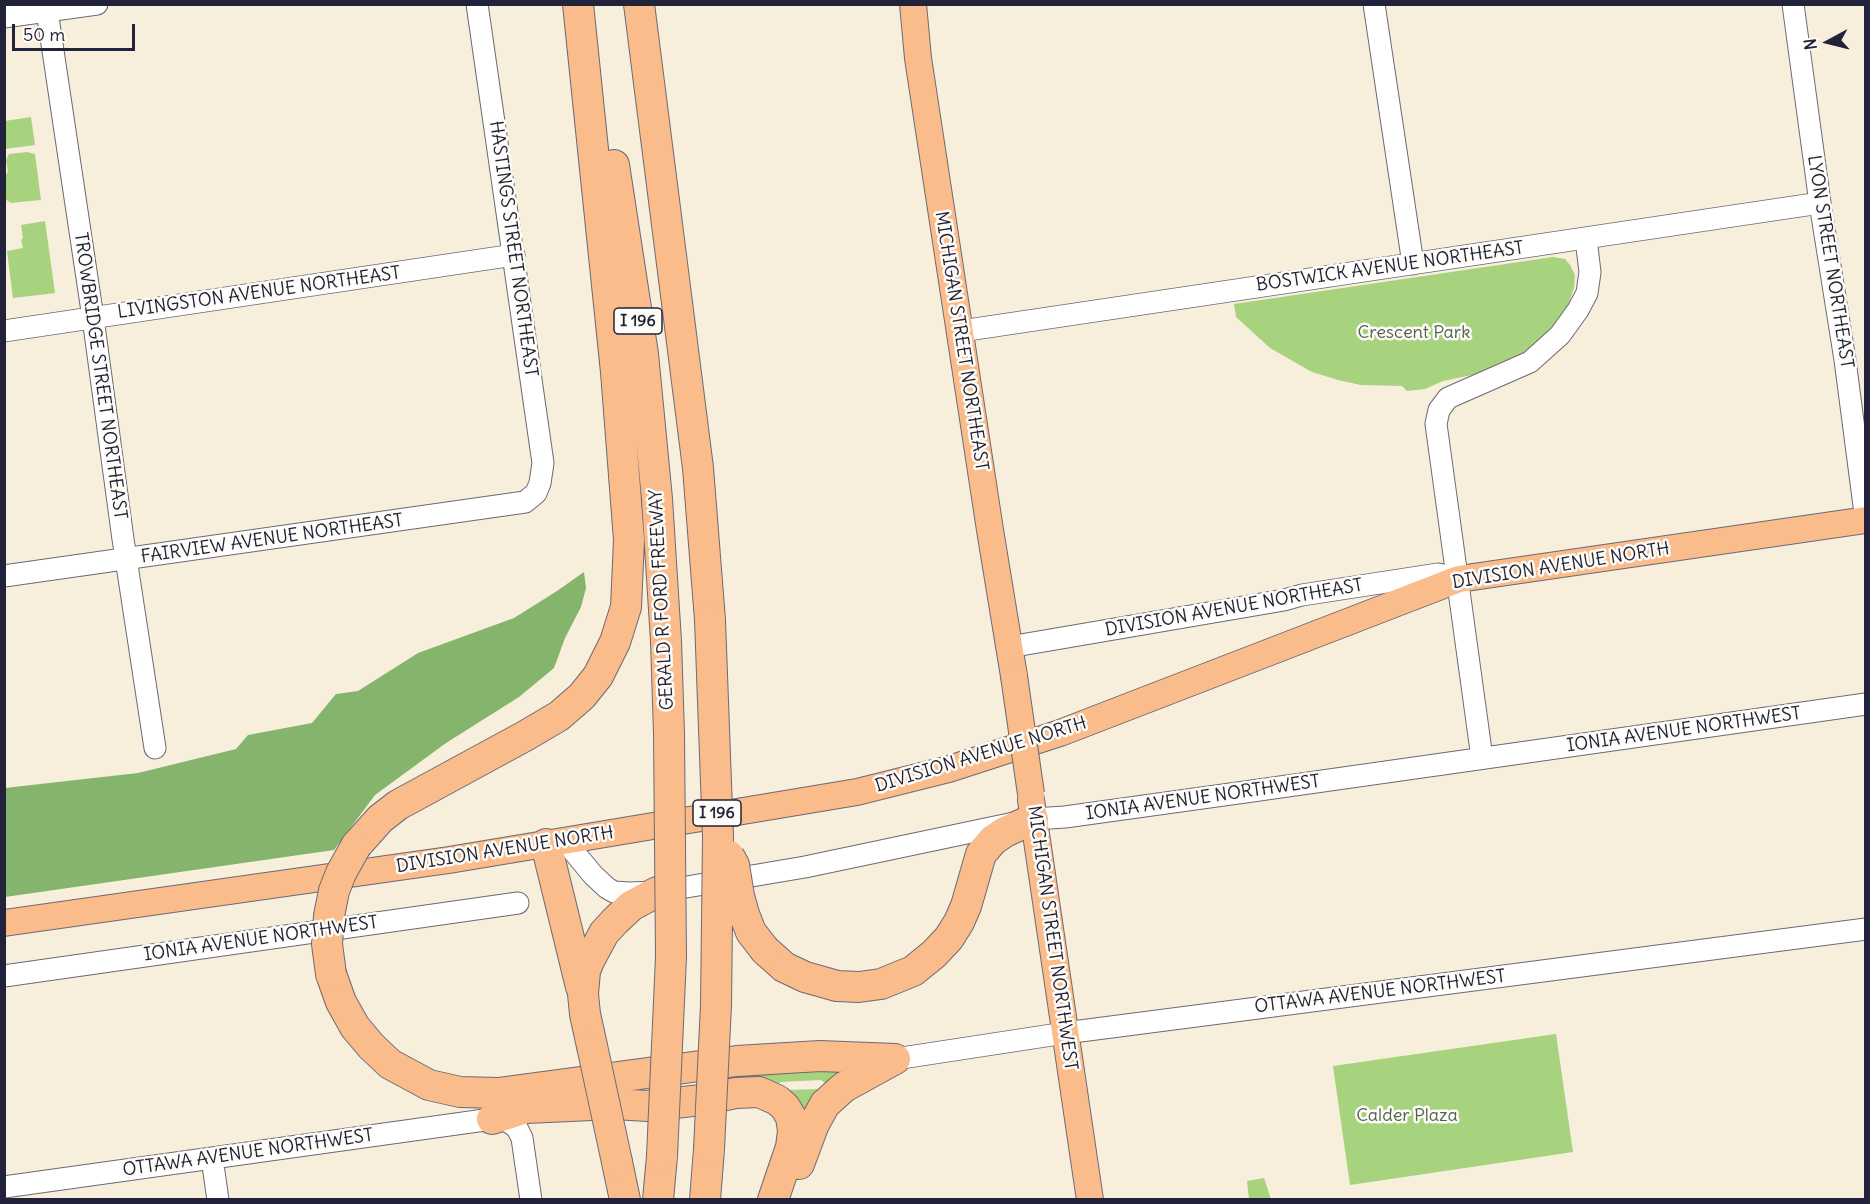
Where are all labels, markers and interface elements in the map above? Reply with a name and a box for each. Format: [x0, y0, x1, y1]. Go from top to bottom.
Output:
scale bar [15, 12, 138, 50]
north arrow [1798, 12, 1858, 72]
text: 50 m [23, 23, 65, 46]
text: N [1800, 37, 1821, 51]
street label: HASTINGS STREET NORTHEAST [484, 120, 542, 378]
street label: LYON STREET NORTHEAST [1802, 154, 1858, 370]
street label: MICHIGAN STREET NORTHEAST [930, 210, 992, 472]
street label: TROWBRIDGE STREET NORTHEAST [69, 231, 131, 521]
street label: BOSTWICK AVENUE NORTHEAST [1255, 238, 1525, 296]
street label: LIVINGSTON AVENUE NORTHEAST [116, 262, 402, 324]
road number: I 196 [614, 308, 662, 334]
park label: Crescent Park [1358, 322, 1470, 344]
street label: GERALD R FORD FREEWAY [645, 489, 679, 711]
street label: FAIRVIEW AVENUE NORTHEAST [140, 510, 404, 568]
street label: DIVISION AVENUE NORTH [1451, 538, 1671, 594]
street label: DIVISION AVENUE NORTHEAST [1103, 575, 1365, 641]
street label: IONIA AVENUE NORTHWEST [1566, 703, 1802, 757]
street label: DIVISION AVENUE NORTH [873, 713, 1089, 797]
street label: IONIA AVENUE NORTHWEST [1085, 771, 1321, 825]
road number: I 196 [693, 800, 741, 826]
street label: MICHIGAN STREET NORTHWEST [1023, 804, 1081, 1072]
street label: DIVISION AVENUE NORTH [395, 822, 615, 878]
street label: IONIA AVENUE NORTHWEST [143, 912, 379, 966]
street label: OTTAWA AVENUE NORTHWEST [1253, 966, 1507, 1018]
park label: Calder Plaza [1356, 1105, 1458, 1127]
street label: OTTAWA AVENUE NORTHWEST [121, 1125, 375, 1181]

